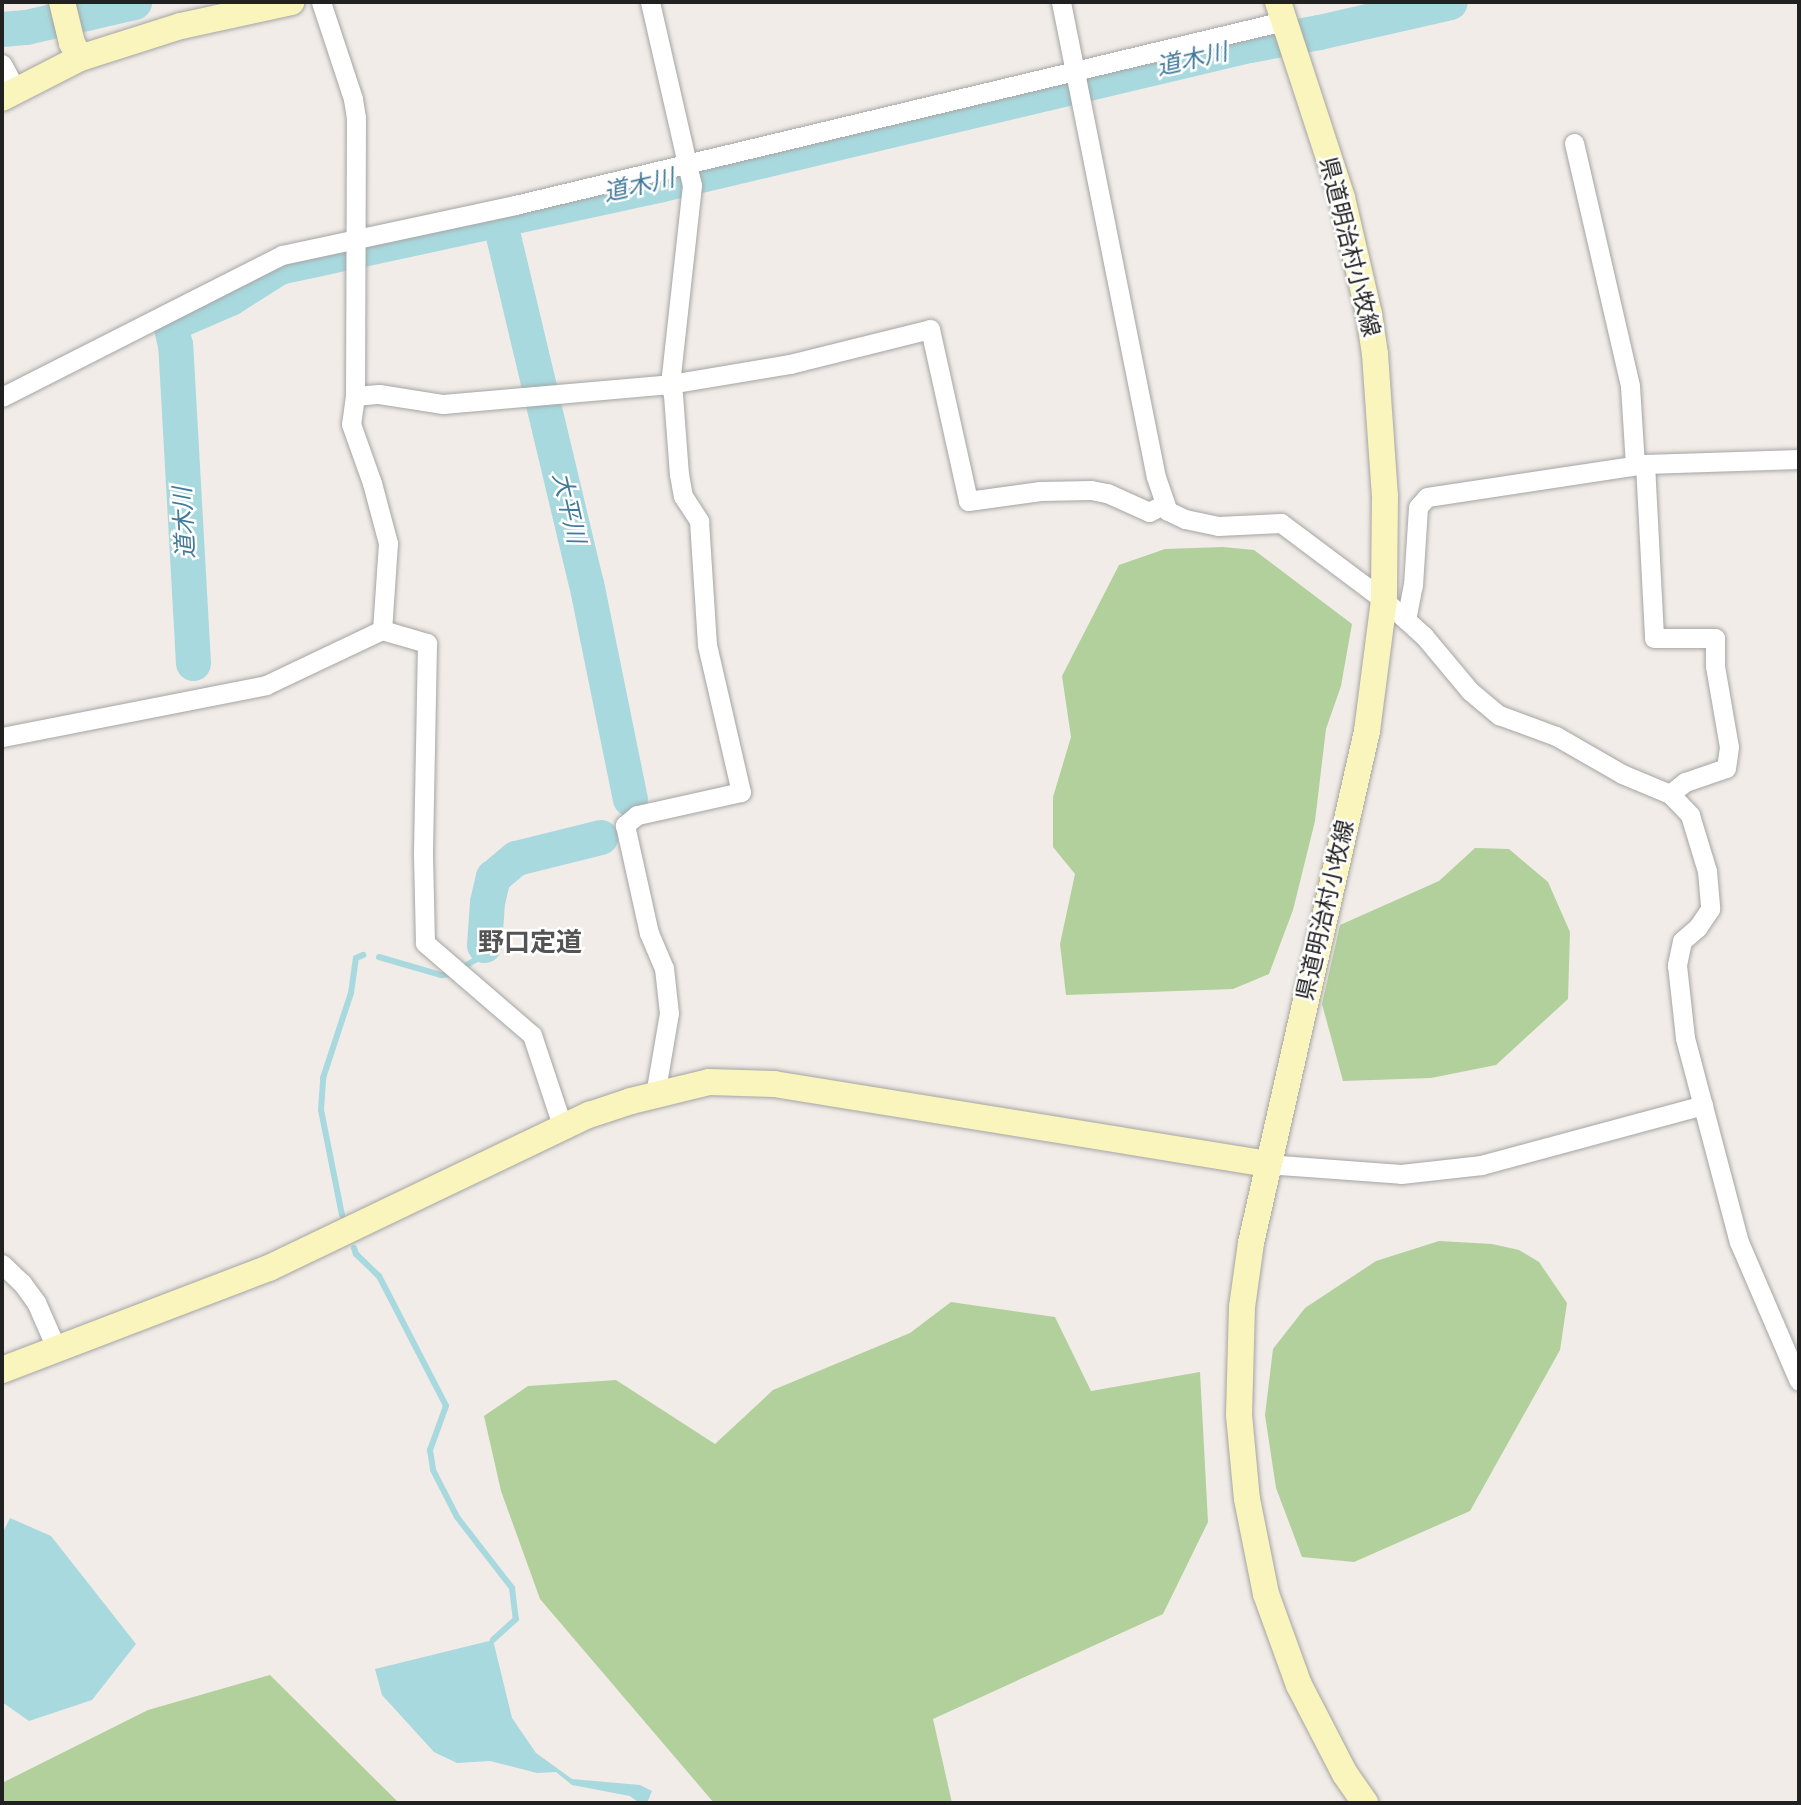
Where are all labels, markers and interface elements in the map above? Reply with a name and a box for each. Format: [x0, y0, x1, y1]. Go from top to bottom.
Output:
water label: 道木川 [1154, 38, 1230, 82]
street label: 県道明治村小牧線 [1314, 154, 1386, 340]
water label: 道木川 [601, 164, 677, 208]
water label: 大平川 [546, 470, 590, 546]
water label: 道木川 [169, 486, 201, 560]
street label: 県道明治村小牧線 [1291, 817, 1359, 1003]
district label: 野口定道 [478, 927, 582, 959]

